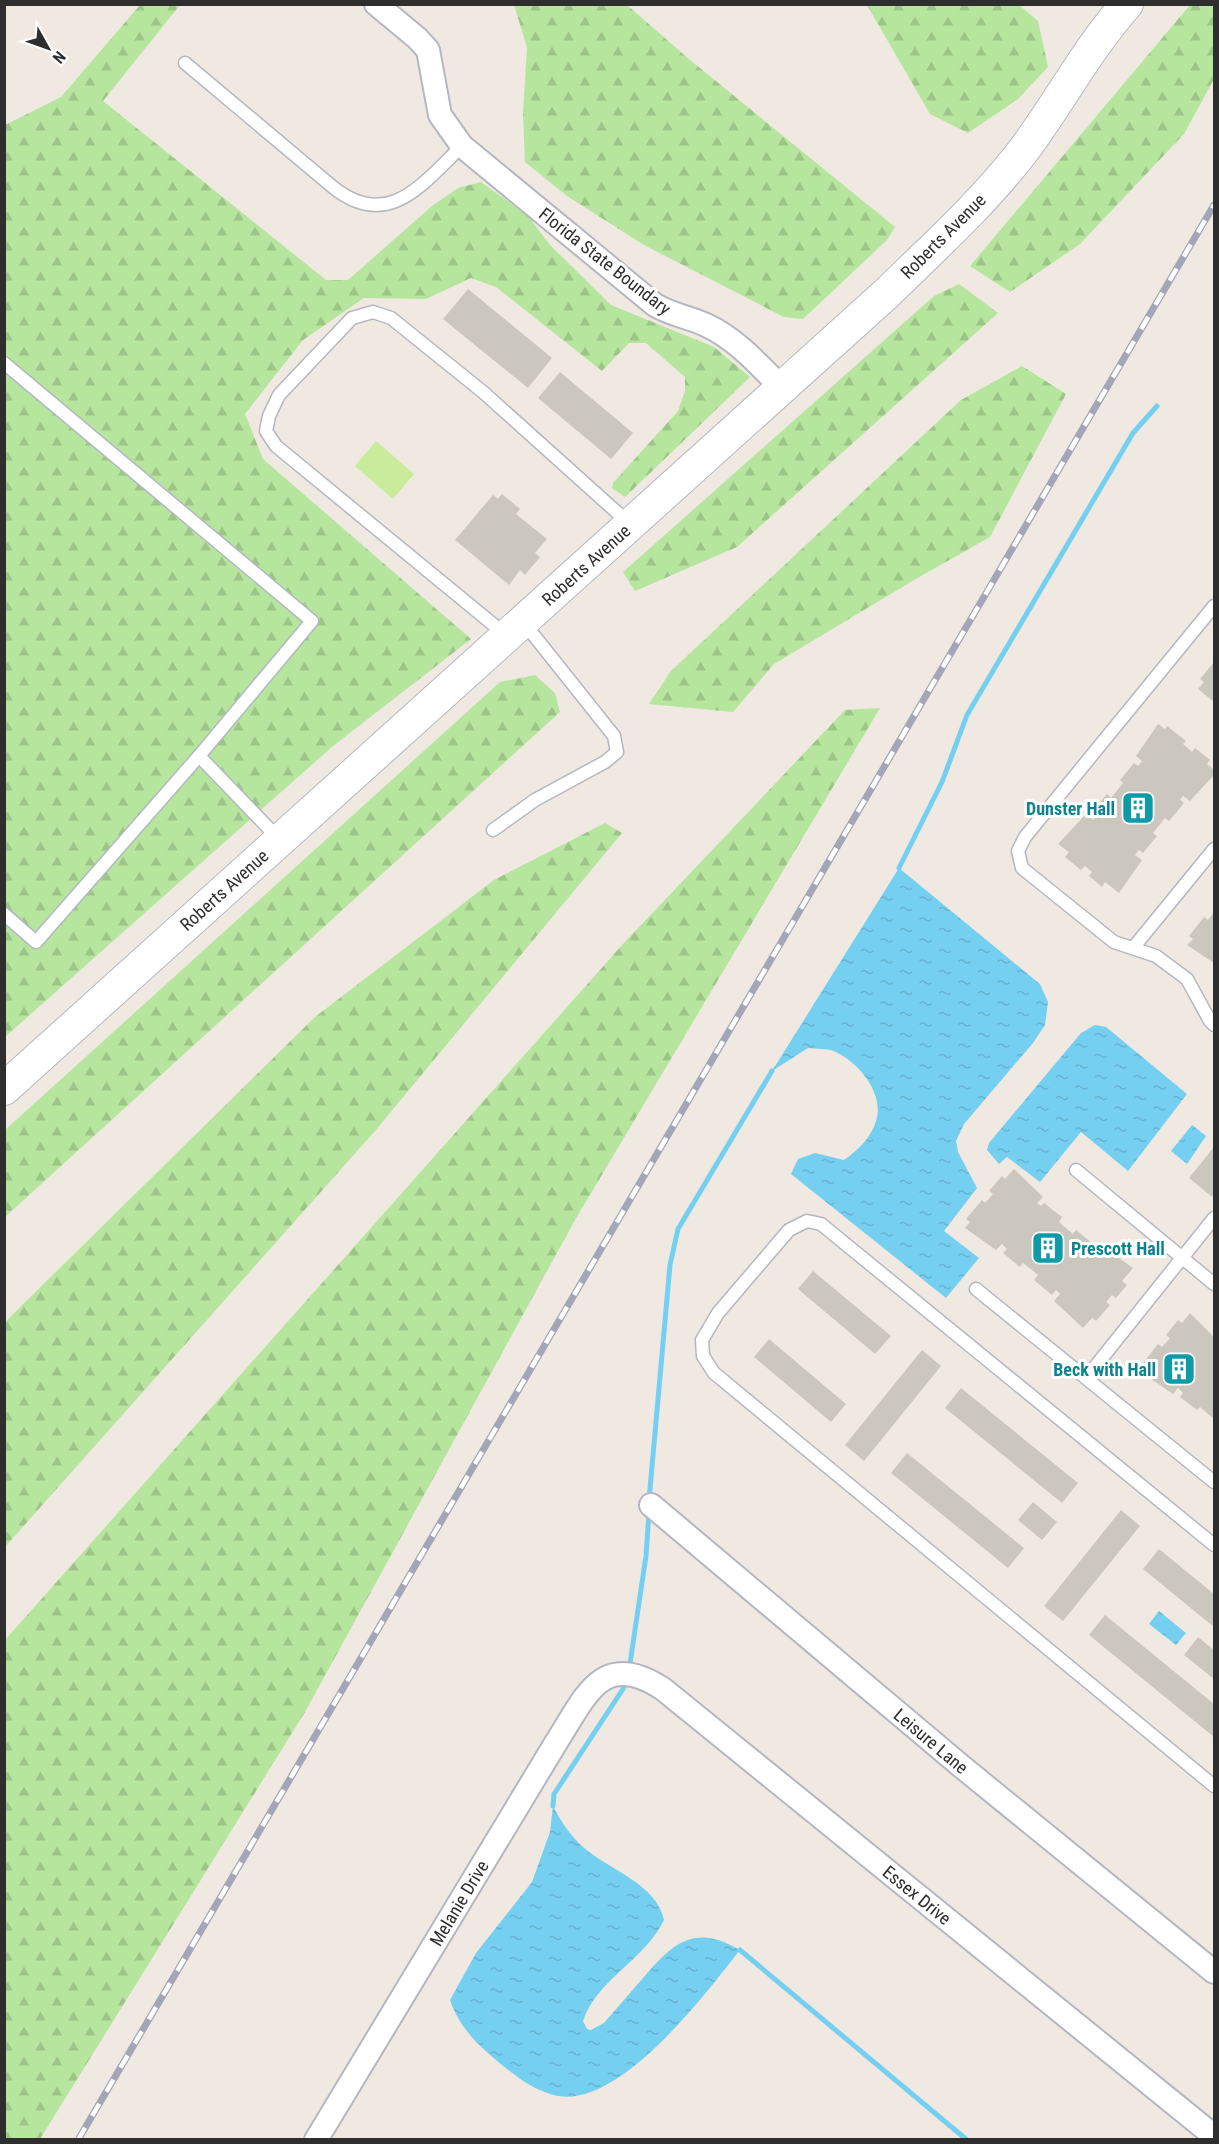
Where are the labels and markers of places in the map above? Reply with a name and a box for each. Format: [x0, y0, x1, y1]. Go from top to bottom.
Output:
building icon: Dunster Hall [1120, 790, 1156, 826]
place label: Dunster Hall [1026, 798, 1115, 819]
building icon: Prescott Hall [1030, 1230, 1066, 1266]
place label: Prescott Hall [1071, 1238, 1165, 1259]
building icon: Beck with Hall [1161, 1351, 1197, 1387]
place label: Beck with Hall [1053, 1359, 1156, 1380]

